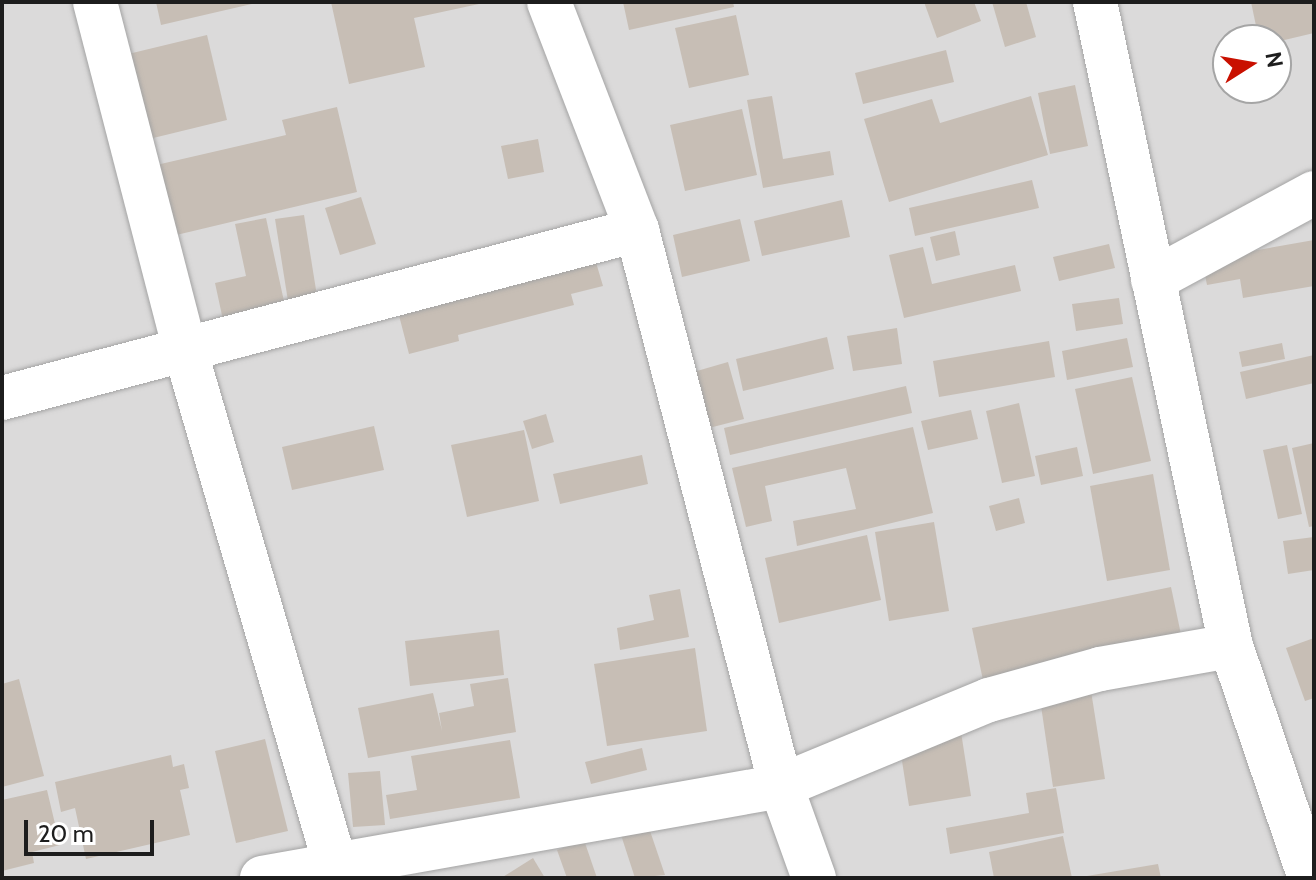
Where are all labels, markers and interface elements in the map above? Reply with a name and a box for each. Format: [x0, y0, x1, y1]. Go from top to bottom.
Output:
north arrow [1212, 24, 1292, 104]
text: N [1259, 49, 1289, 70]
scale bar [28, 804, 158, 854]
text: 20 m [38, 819, 94, 848]

